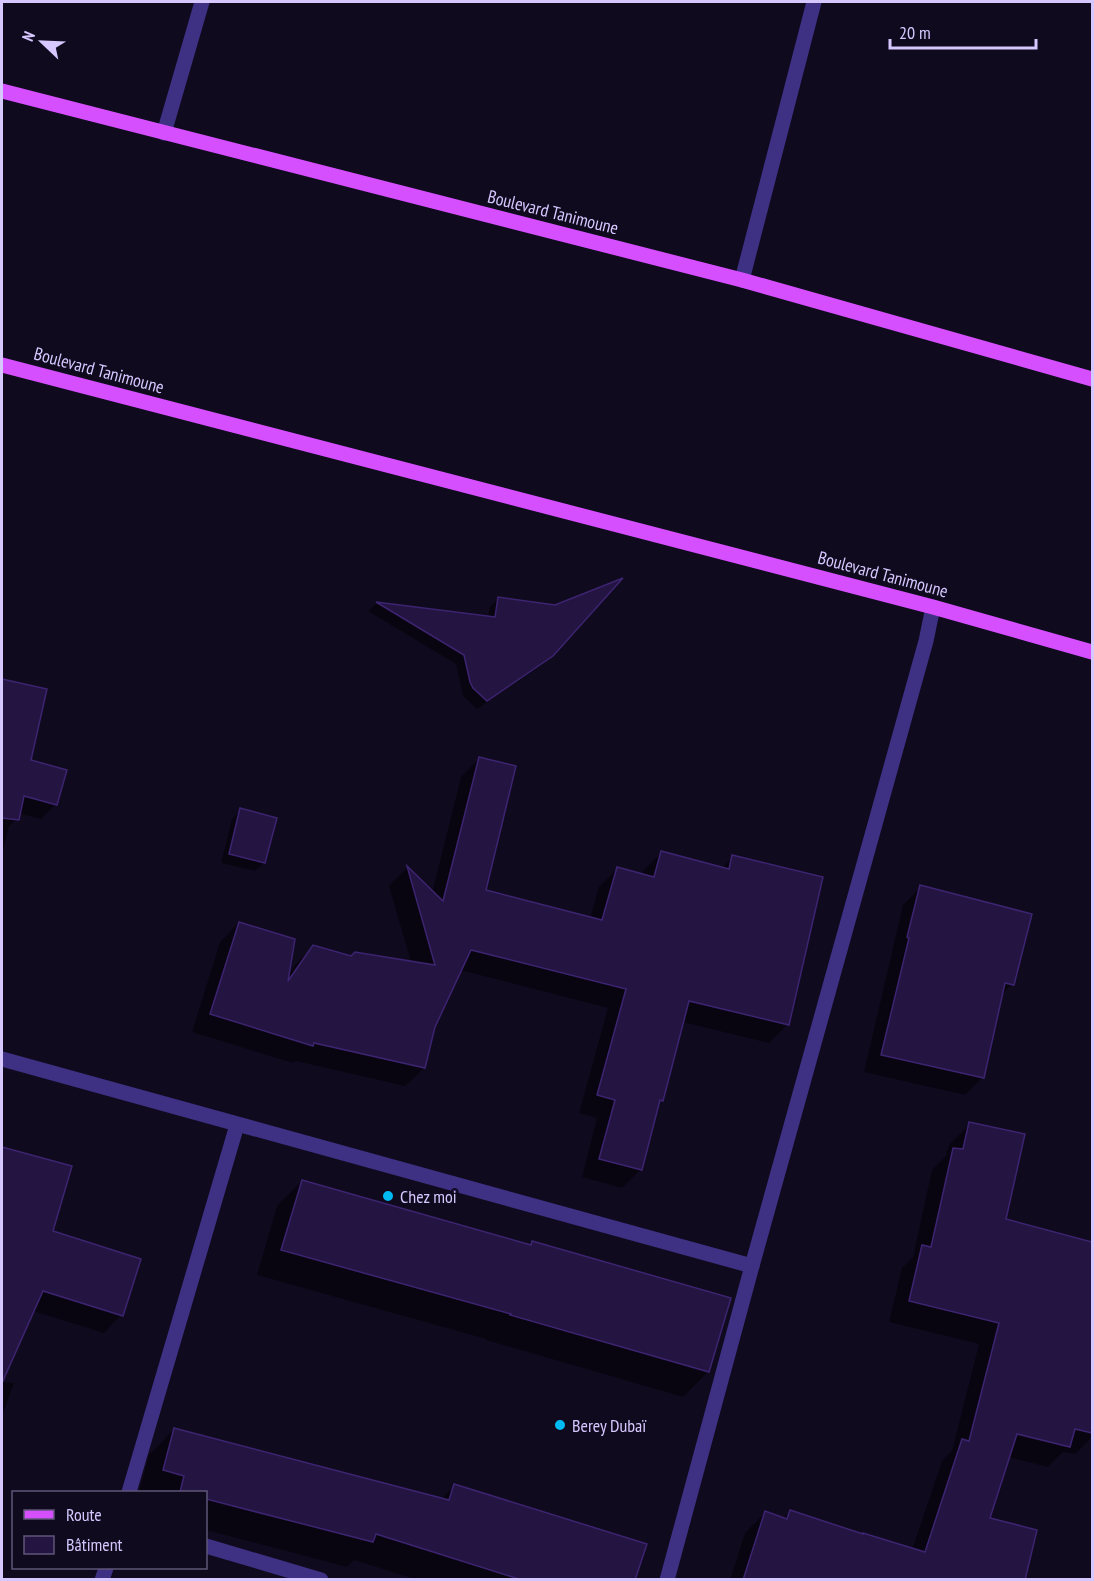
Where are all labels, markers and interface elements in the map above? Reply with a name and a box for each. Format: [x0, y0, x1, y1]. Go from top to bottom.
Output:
north arrow [12, 12, 72, 72]
scale bar [890, 12, 1036, 50]
text: 20 m [899, 21, 931, 44]
text: N [17, 28, 39, 44]
street label: Boulevard Tanimoune [485, 185, 621, 239]
street label: Boulevard Tanimoune [31, 342, 167, 398]
street label: Boulevard Tanimoune [815, 546, 951, 602]
place label: Chez moi [400, 1185, 457, 1208]
marker: Chez moi [381, 1189, 395, 1203]
place label: Berey Dubaï [572, 1414, 647, 1437]
marker: Berey Dubaï [553, 1418, 567, 1432]
legend [12, 1491, 207, 1569]
text: Route [66, 1503, 102, 1526]
text: Bâtiment [66, 1533, 123, 1556]

